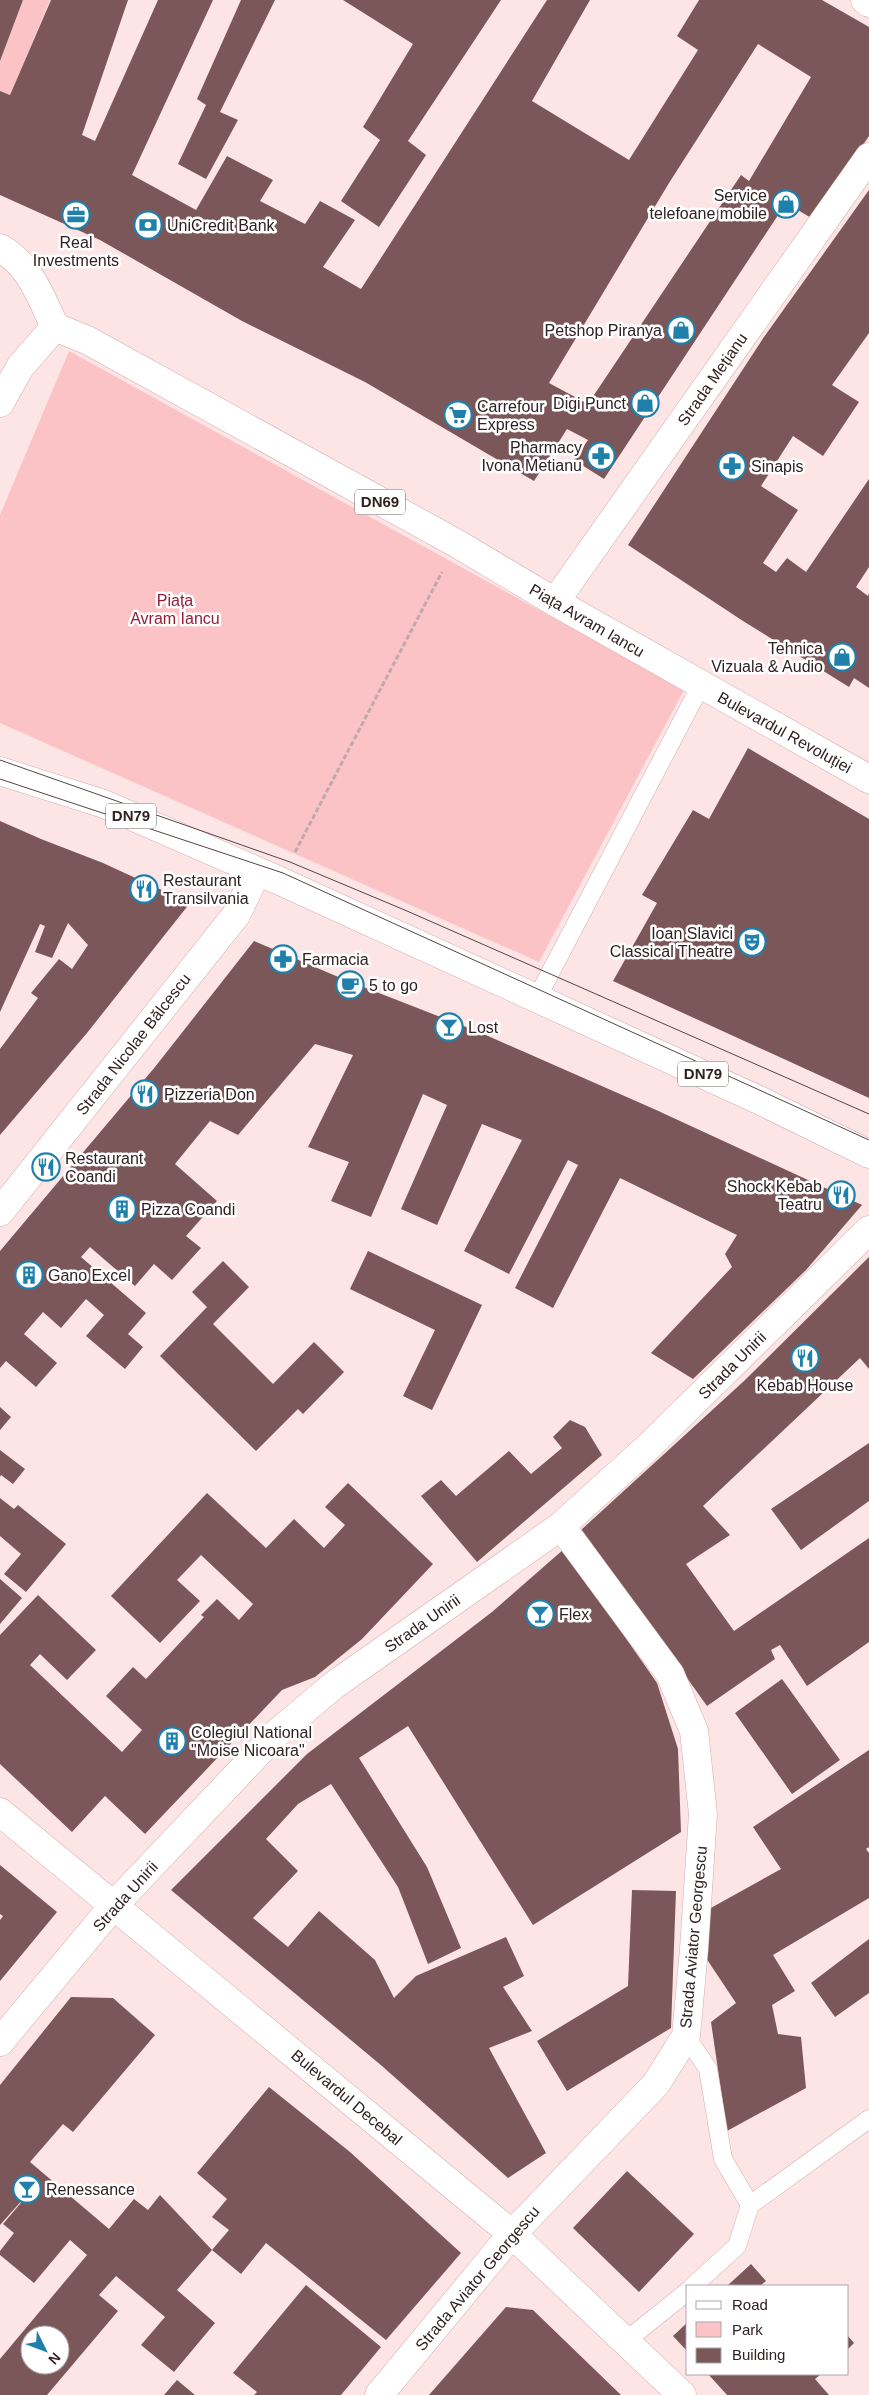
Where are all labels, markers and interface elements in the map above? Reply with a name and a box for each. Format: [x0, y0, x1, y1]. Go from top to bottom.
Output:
place label: Service telefoane mobile [650, 187, 767, 222]
shop icon: Service telefoane mobile [771, 189, 801, 219]
office icon: Real Investments [61, 200, 91, 230]
bank icon: UniCredit Bank [133, 210, 163, 240]
place label: UniCredit Bank [167, 217, 276, 234]
place label: Real Investments [33, 234, 119, 269]
shop icon: Petshop Piranya [666, 315, 696, 345]
place label: Petshop Piranya [545, 322, 662, 339]
street label: Strada Mețianu [674, 330, 750, 429]
shop icon: Digi Punct [630, 388, 660, 418]
place label: Digi Punct [553, 395, 627, 412]
place label: Carrefour Express [477, 398, 545, 433]
supermarket icon: Carrefour Express [443, 400, 473, 430]
place label: Pharmacy Ivona Metianu [481, 439, 582, 474]
pharmacy icon: Pharmacy Ivona Metianu [586, 441, 616, 471]
pharmacy icon: Sinapis [717, 451, 747, 481]
place label: Sinapis [751, 458, 803, 475]
road number: DN69 [355, 490, 405, 514]
street label: Piața Avram Iancu [526, 581, 647, 660]
park label: Piața Avram Iancu [130, 592, 220, 627]
place label: Tehnica Vizuala & Audio [711, 640, 823, 675]
shop icon: Tehnica Vizuala & Audio [827, 642, 857, 672]
street label: Bulevardul Revoluției [715, 689, 855, 776]
road number: DN79 [106, 804, 156, 828]
place label: Restaurant Transilvania [163, 872, 249, 907]
restaurant icon: Restaurant Transilvania [129, 874, 159, 904]
place label: Ioan Slavici Classical Theatre [610, 925, 733, 960]
theatre icon: Ioan Slavici Classical Theatre [737, 927, 767, 957]
pharmacy icon: Farmacia [268, 944, 298, 974]
place label: Farmacia [302, 951, 369, 968]
street label: Strada Nicolae Bălcescu [73, 970, 194, 1118]
cafe icon: 5 to go [335, 970, 365, 1000]
place label: 5 to go [369, 977, 418, 994]
bar icon: Lost [434, 1012, 464, 1042]
place label: Lost [468, 1019, 499, 1036]
road number: DN79 [678, 1062, 728, 1086]
restaurant icon: Pizzeria Don [130, 1079, 160, 1109]
place label: Pizzeria Don [164, 1086, 255, 1103]
place label: Restaurant Coandi [65, 1150, 144, 1185]
restaurant icon: Restaurant Coandi [31, 1152, 61, 1182]
place label: Shock Kebab Teatru [727, 1178, 822, 1213]
restaurant icon: Shock Kebab Teatru [826, 1180, 856, 1210]
building icon: Pizza Coandi [107, 1194, 137, 1224]
place label: Pizza Coandi [141, 1201, 235, 1218]
building icon: Gano Excel [14, 1260, 44, 1290]
place label: Gano Excel [48, 1267, 131, 1284]
street label: Strada Unirii [695, 1328, 769, 1402]
restaurant icon: Kebab House [790, 1343, 820, 1373]
place label: Kebab House [757, 1377, 854, 1394]
street label: Strada Unirii [381, 1591, 463, 1656]
bar icon: Flex [525, 1599, 555, 1629]
place label: Flex [559, 1606, 589, 1623]
place label: Colegiul National "Moise Nicoara" [191, 1724, 312, 1759]
building icon: Colegiul National "Moise Nicoara" [157, 1726, 187, 1756]
street label: Strada Aviator Georgescu [677, 1845, 710, 2029]
street label: Strada Unirii [90, 1858, 161, 1935]
street label: Bulevardul Decebal [288, 2046, 405, 2148]
bar icon: Renessance [12, 2174, 42, 2204]
place label: Renessance [46, 2181, 135, 2198]
street label: Strada Aviator Georgescu [412, 2203, 543, 2354]
legend [686, 2285, 849, 2375]
text: Road [732, 2296, 768, 2313]
text: Park [732, 2321, 763, 2338]
north arrow [20, 2325, 70, 2375]
text: Building [732, 2346, 785, 2363]
text: N [45, 2350, 64, 2368]

